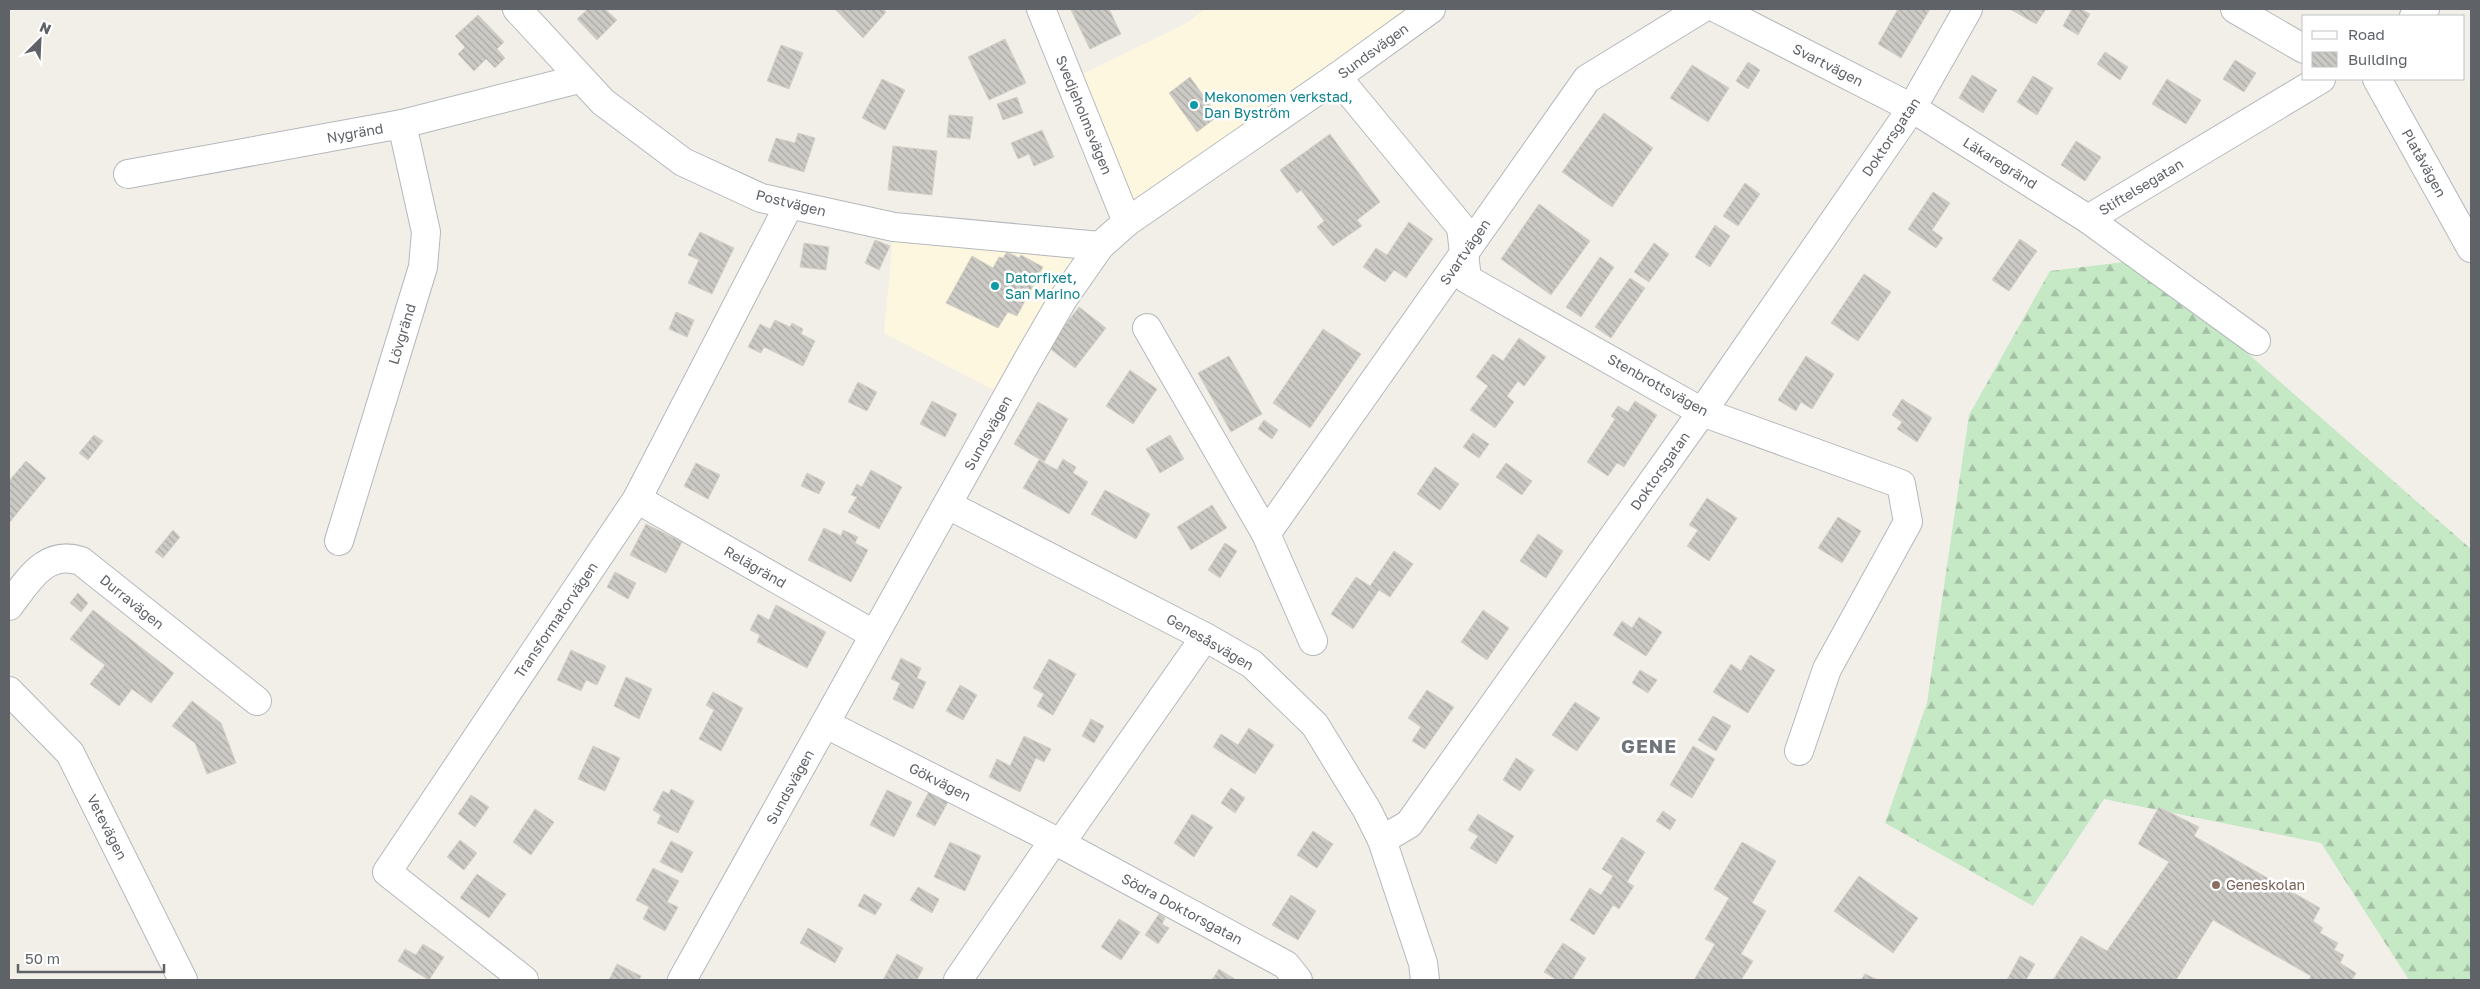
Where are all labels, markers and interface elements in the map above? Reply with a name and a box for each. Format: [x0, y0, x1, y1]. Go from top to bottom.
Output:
north arrow [15, 15, 65, 65]
legend [2302, 15, 2465, 80]
text: N [37, 18, 54, 38]
street label: Sundsvägen [1334, 19, 1411, 82]
text: Road [2348, 25, 2385, 43]
street label: Svartvägen [1790, 40, 1866, 90]
text: Building [2348, 50, 2408, 68]
street label: Svedjeholmsvägen [1053, 53, 1116, 177]
place label: Mekonomen verkstad, Dan Byström [1204, 88, 1353, 121]
street label: Doktorsgatan [1858, 94, 1923, 180]
marker: Mekonomen verkstad, Dan Byström [1188, 99, 1200, 111]
street label: Nygränd [325, 119, 385, 146]
street label: Platåvägen [2399, 126, 2450, 200]
street label: Läkaregränd [1960, 133, 2040, 192]
street label: Stiftelsegatan [2095, 155, 2186, 218]
street label: Postvägen [754, 186, 828, 219]
street label: Svartvägen [1436, 215, 1494, 288]
place label: Datorfixet, San Marino [1005, 269, 1080, 302]
marker: Datorfixet, San Marino [989, 280, 1001, 292]
street label: Lövgränd [384, 301, 419, 366]
street label: Stenbrottsvägen [1605, 350, 1712, 419]
street label: Sundsvägen [960, 392, 1015, 473]
street label: Doktorsgatan [1626, 428, 1693, 513]
street label: Relägränd [721, 542, 789, 591]
street label: Transformatorvägen [510, 558, 601, 681]
street label: Durravägen [97, 571, 168, 633]
street label: Genesåsvägen [1163, 610, 1257, 673]
district label: GENE [1621, 734, 1677, 757]
street label: Sundsvägen [762, 746, 817, 827]
street label: Gökvägen [906, 759, 974, 804]
street label: Vetevägen [84, 791, 131, 862]
street label: Södra Doktorsgatan [1119, 869, 1246, 948]
place label: Geneskolan [2226, 876, 2305, 893]
marker: Geneskolan [2210, 879, 2222, 891]
scale bar [18, 942, 164, 974]
text: 50 m [25, 949, 60, 967]

